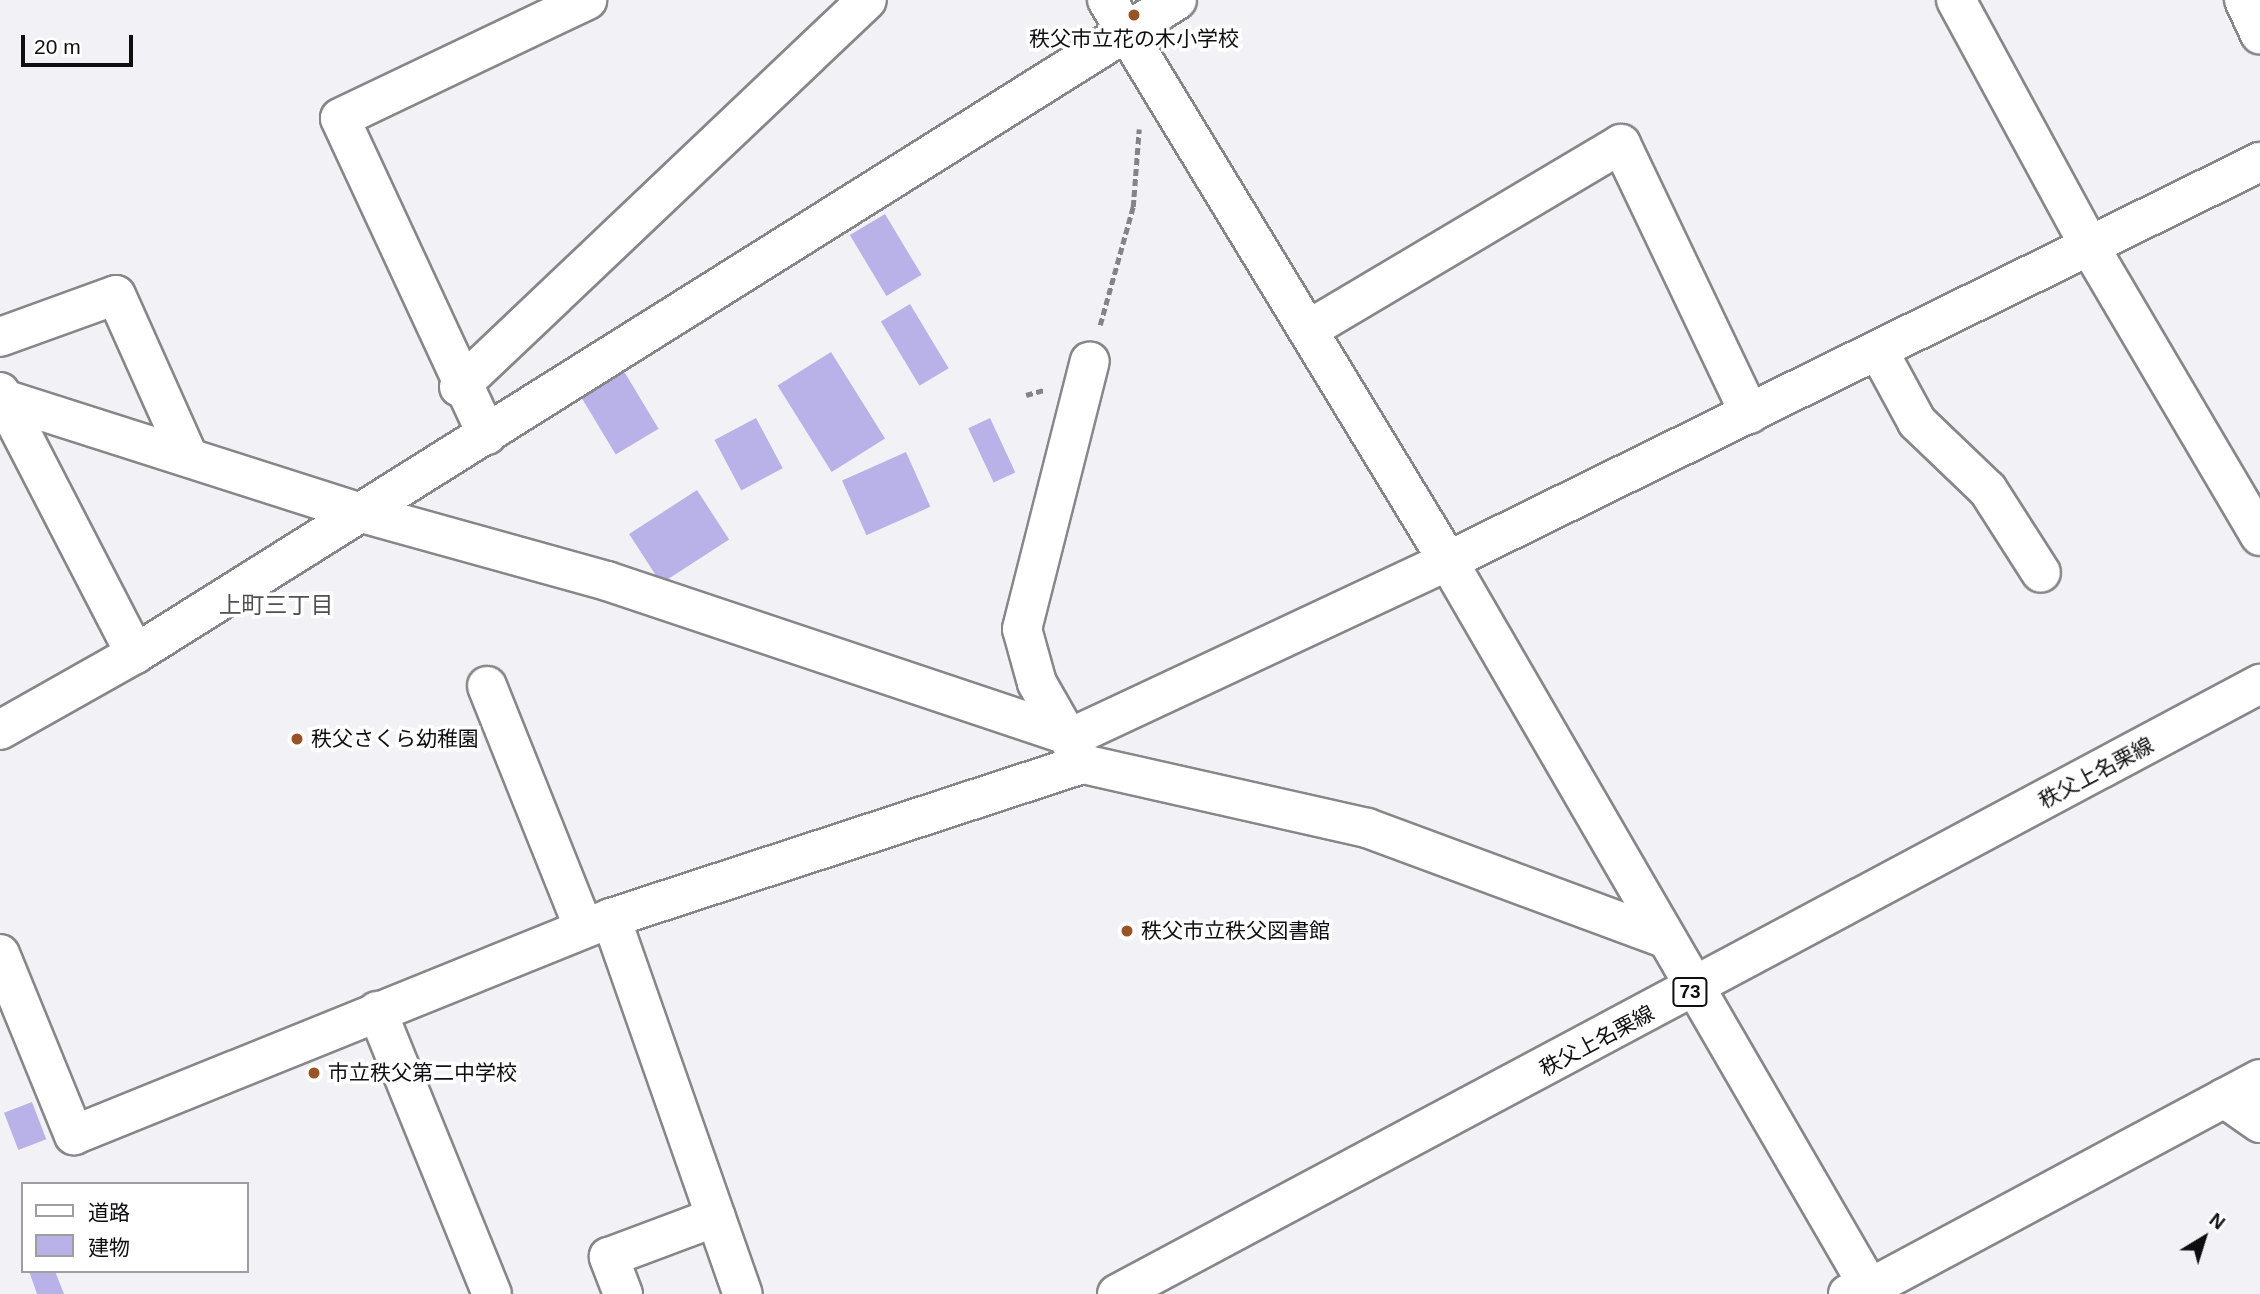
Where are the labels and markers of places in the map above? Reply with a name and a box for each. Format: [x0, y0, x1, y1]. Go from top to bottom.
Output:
marker: 秩父市立花の木小学校 [1126, 7, 1142, 23]
place label: 秩父市立花の木小学校 [1029, 26, 1239, 52]
place label: 秩父さくら幼稚園 [311, 726, 479, 752]
marker: 秩父さくら幼稚園 [289, 731, 305, 747]
place label: 秩父市立秩父図書館 [1141, 918, 1330, 944]
marker: 秩父市立秩父図書館 [1119, 923, 1135, 939]
place label: 市立秩父第二中学校 [328, 1060, 517, 1086]
marker: 市立秩父第二中学校 [306, 1065, 322, 1081]

